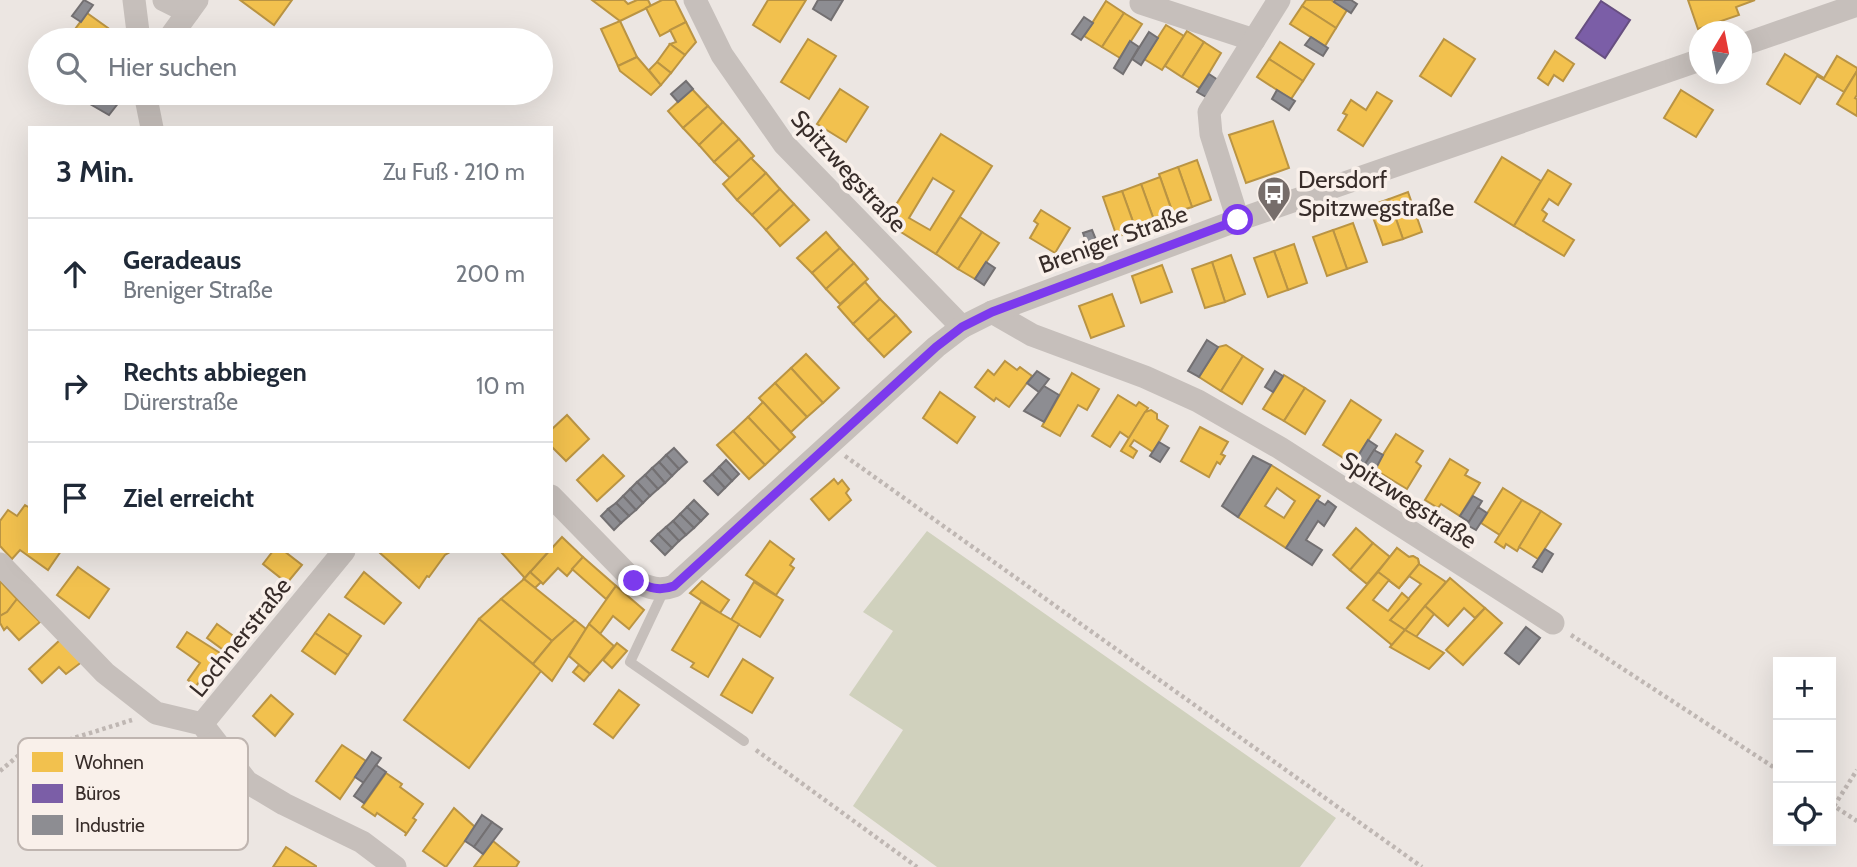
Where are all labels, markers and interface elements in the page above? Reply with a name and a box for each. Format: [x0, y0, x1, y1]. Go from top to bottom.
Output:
north arrow [1689, 21, 1752, 84]
search box [28, 28, 553, 105]
icon: search [52, 48, 90, 86]
text: Hier suchen [108, 51, 237, 83]
street label: Spitzwegstraße [785, 104, 913, 238]
text: 3 Min. [56, 153, 134, 190]
text: Zu Fuß · 210 m [383, 158, 525, 186]
place label: Dersdorf Spitzwegstraße [1298, 165, 1454, 222]
bus stop icon: Dersdorf Spitzwegstraße [1255, 174, 1293, 223]
street label: Breniger Straße [1035, 199, 1191, 279]
route start [1222, 204, 1253, 235]
text: Geradeaus [123, 244, 241, 276]
icon: ahead [56, 255, 94, 293]
text: 200 m [455, 260, 525, 288]
text: Breniger Straße [123, 276, 273, 304]
text: Rechts abbiegen [123, 356, 307, 388]
icon: right [56, 367, 94, 405]
text: 10 m [476, 372, 525, 400]
text: Dürerstraße [123, 388, 238, 416]
street label: Spitzwegstraße [1336, 445, 1482, 555]
icon: arrive [56, 479, 94, 517]
text: Ziel erreicht [123, 482, 254, 514]
route end [618, 565, 649, 596]
street label: Lochnerstraße [183, 571, 297, 703]
map controls [1773, 657, 1836, 846]
button: + [1773, 657, 1836, 720]
button: − [1773, 720, 1836, 783]
legend [18, 738, 248, 850]
text: Wohnen [75, 751, 144, 774]
text: Büros [75, 782, 120, 805]
button: locate [1773, 783, 1836, 846]
text: Industrie [75, 814, 145, 837]

